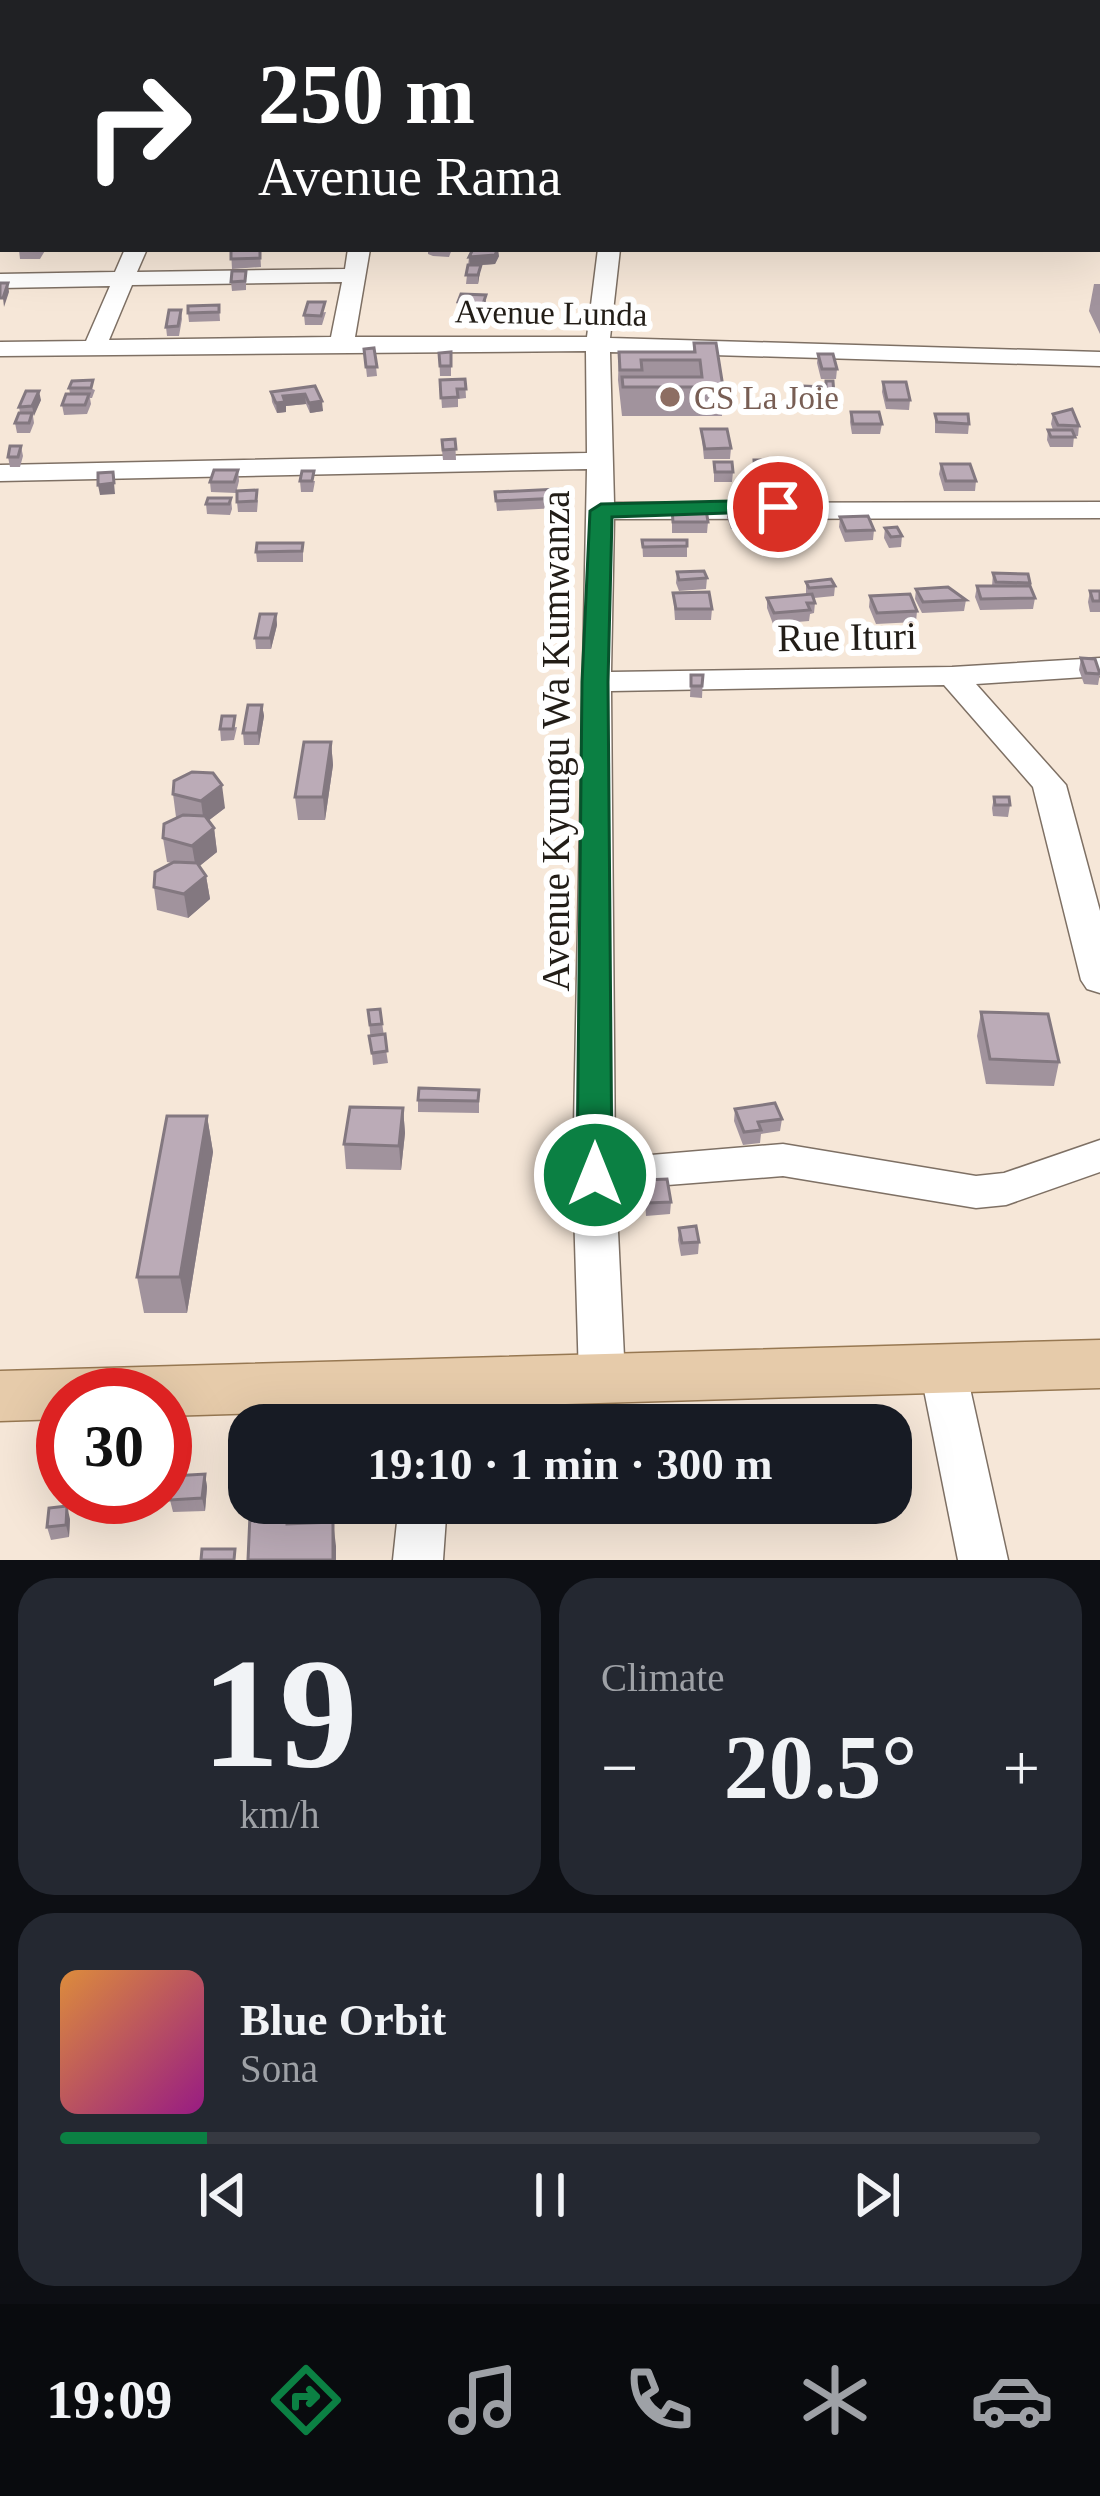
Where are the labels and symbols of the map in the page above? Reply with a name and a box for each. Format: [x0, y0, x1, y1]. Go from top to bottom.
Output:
street label: Avenue Lunda [454, 293, 648, 333]
place label: CS La Joie [694, 380, 839, 416]
marker: CS La Joie [657, 384, 683, 410]
pin [727, 456, 829, 558]
street label: Avenue Kyungu Wa Kumwanza [534, 490, 578, 992]
street label: Rue Ituri [777, 614, 917, 659]
position arrow [532, 1112, 658, 1238]
speed limit sign: 30 [36, 1368, 192, 1524]

